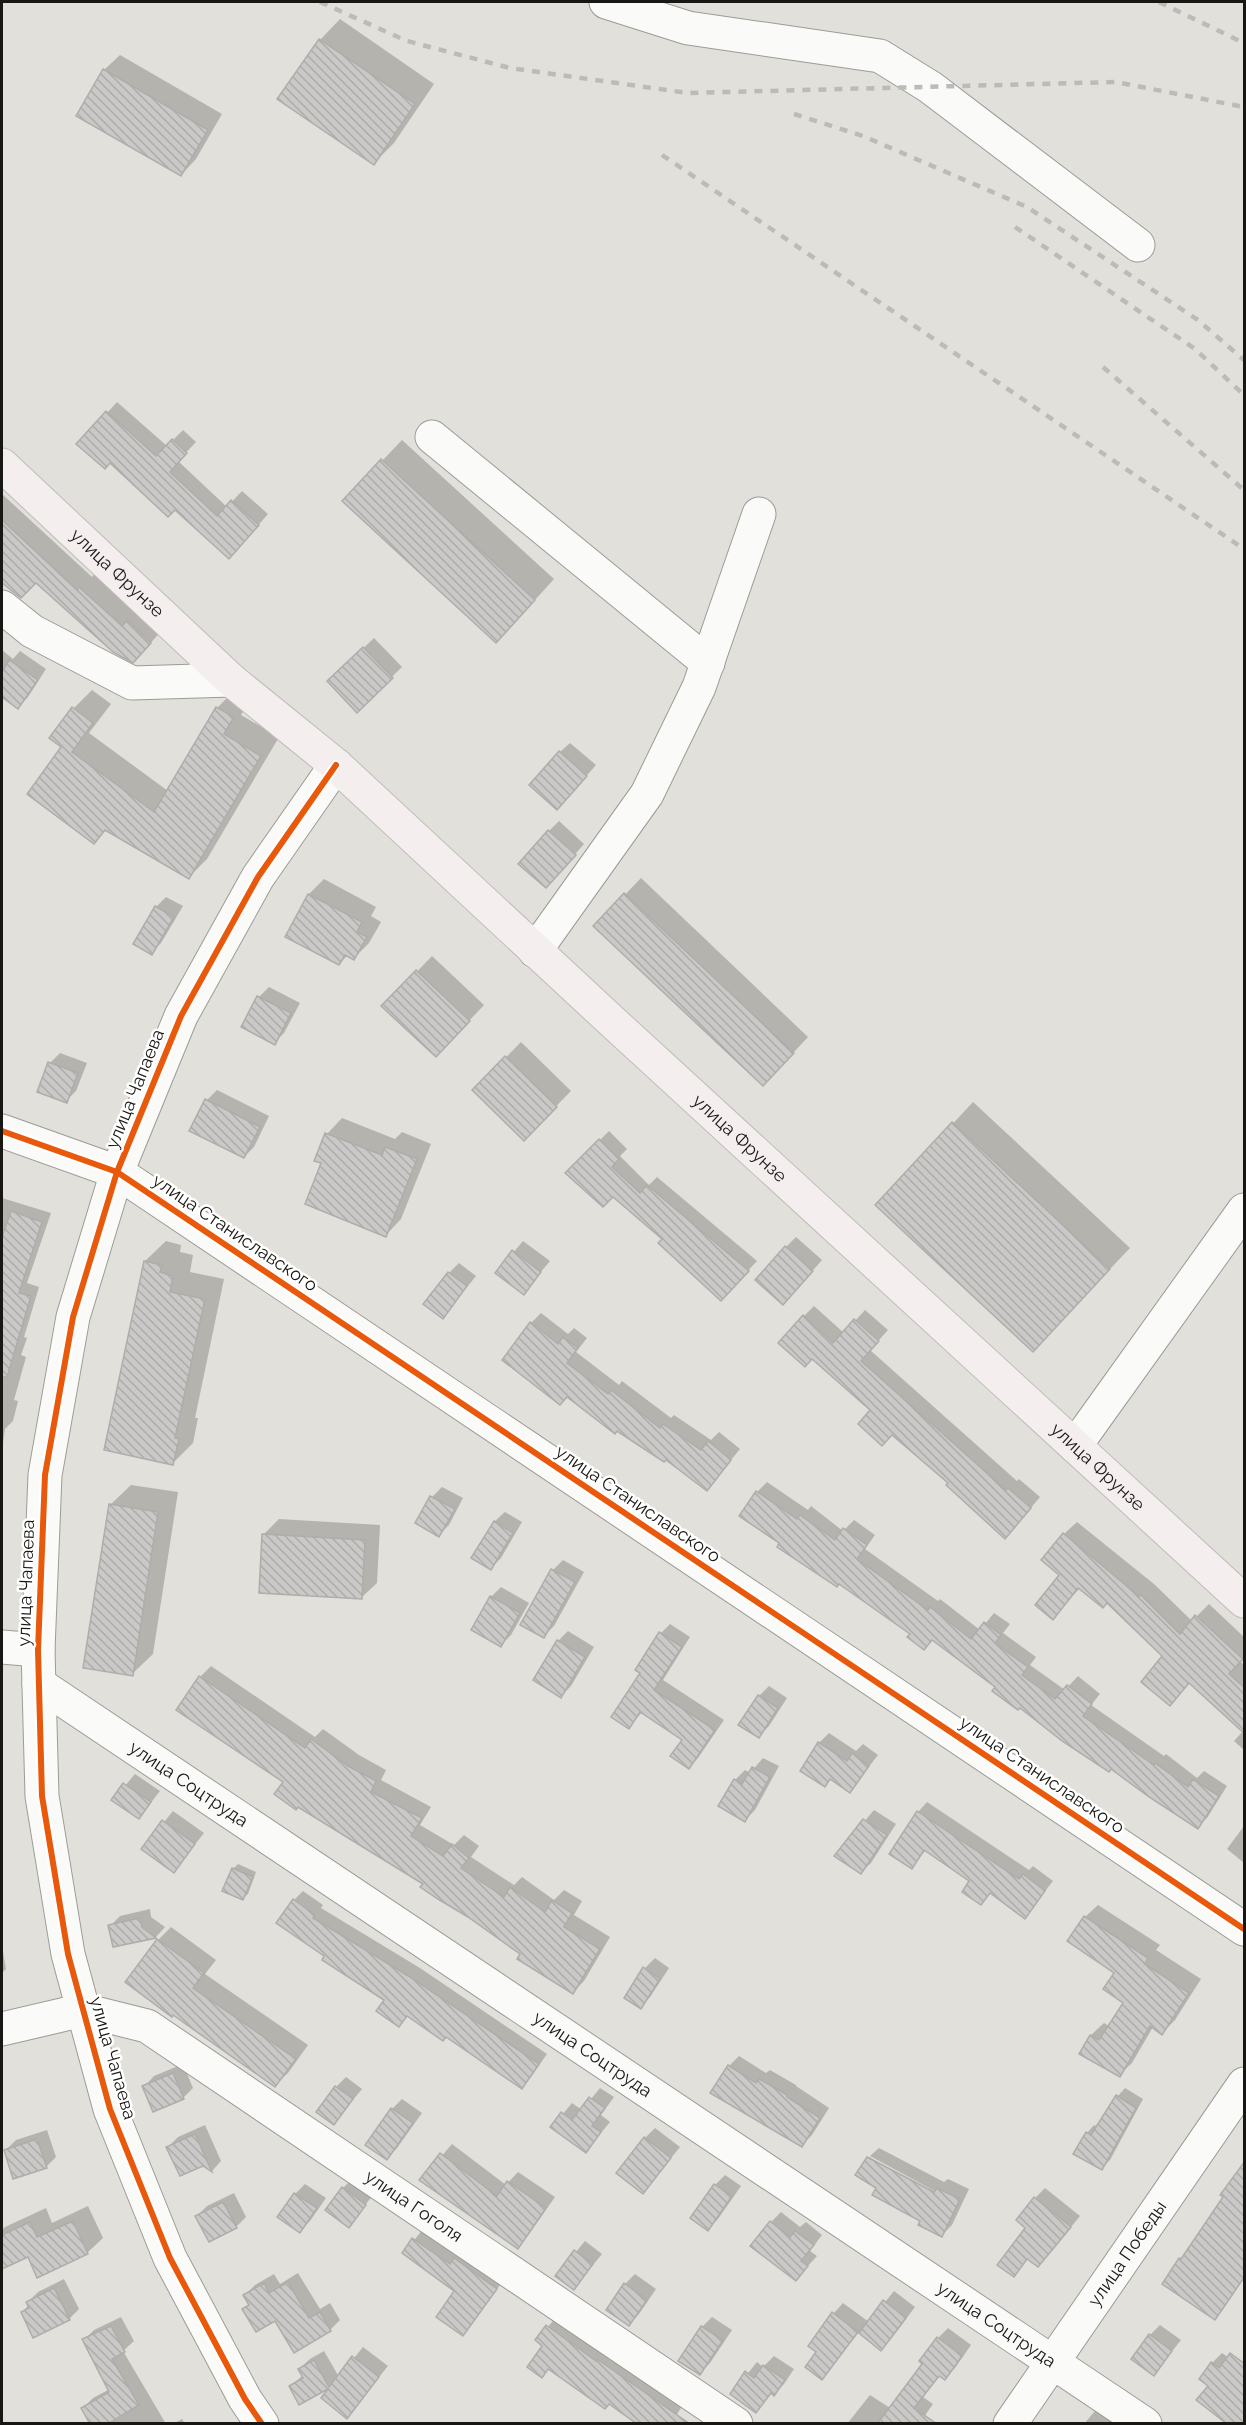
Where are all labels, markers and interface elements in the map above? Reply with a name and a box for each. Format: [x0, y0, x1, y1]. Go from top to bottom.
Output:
street label: улица Фрунзе [67, 524, 169, 622]
street label: улица Чапаева [101, 1026, 168, 1152]
street label: улица Фрунзе [689, 1090, 792, 1187]
street label: улица Станиславского [149, 1170, 322, 1296]
street label: улица Фрунзе [1047, 1418, 1150, 1515]
street label: улица Станиславского [552, 1441, 725, 1567]
street label: улица Чапаева [13, 1519, 38, 1647]
street label: улица Станиславского [956, 1712, 1129, 1838]
street label: улица Соцтруда [125, 1736, 252, 1831]
street label: улица Чапаева [86, 1994, 141, 2122]
street label: улица Соцтруда [529, 2007, 656, 2101]
street label: улица Гоголя [361, 2165, 467, 2246]
street label: улица Победы [1083, 2196, 1171, 2310]
street label: улица Соцтруда [933, 2277, 1060, 2371]

